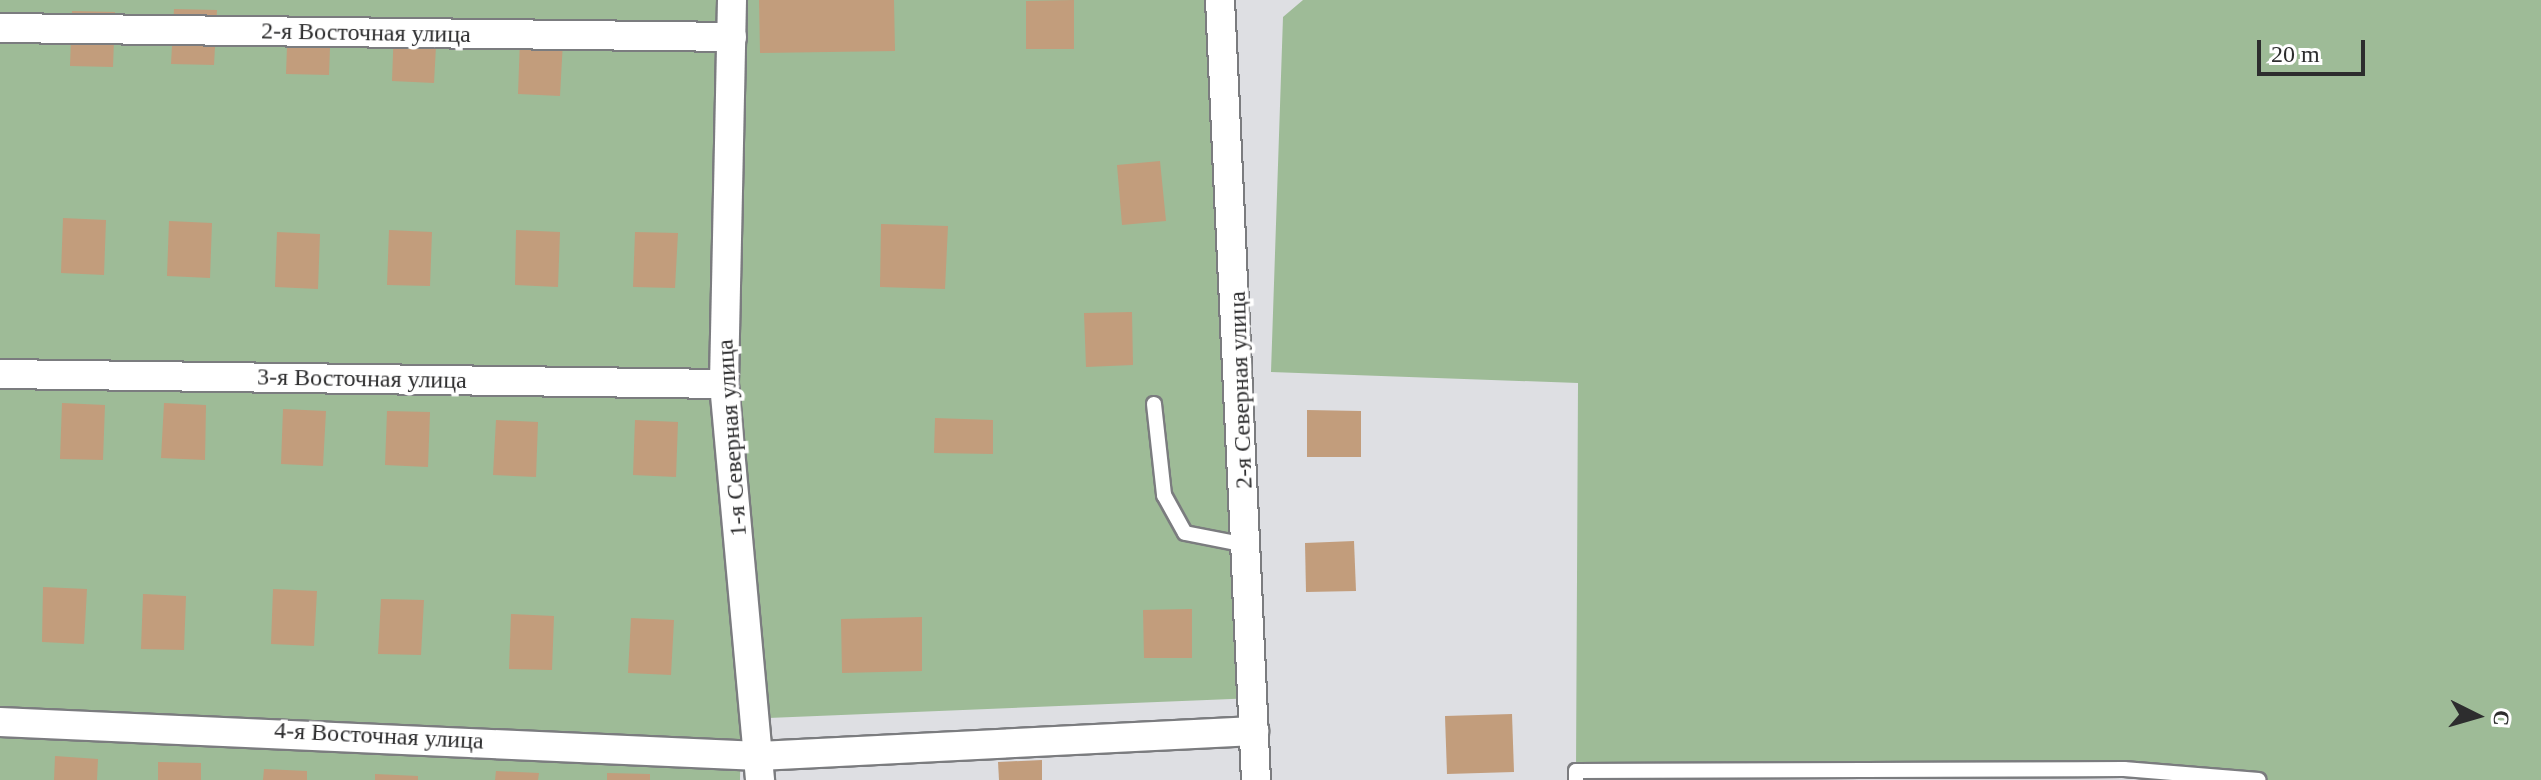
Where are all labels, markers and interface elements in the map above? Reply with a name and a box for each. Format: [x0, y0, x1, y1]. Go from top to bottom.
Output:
street label: 2-я Восточная улица [261, 17, 471, 49]
scale bar [2261, 24, 2369, 74]
text: 20 m [2271, 41, 2320, 67]
street label: 2-я Северная улица [1223, 291, 1259, 489]
street label: 1-я Северная улица [711, 338, 753, 538]
street label: 3-я Восточная улица [257, 363, 467, 395]
north arrow [2437, 676, 2517, 756]
text: С [2488, 709, 2515, 727]
street label: 4-я Восточная улица [274, 716, 484, 756]

